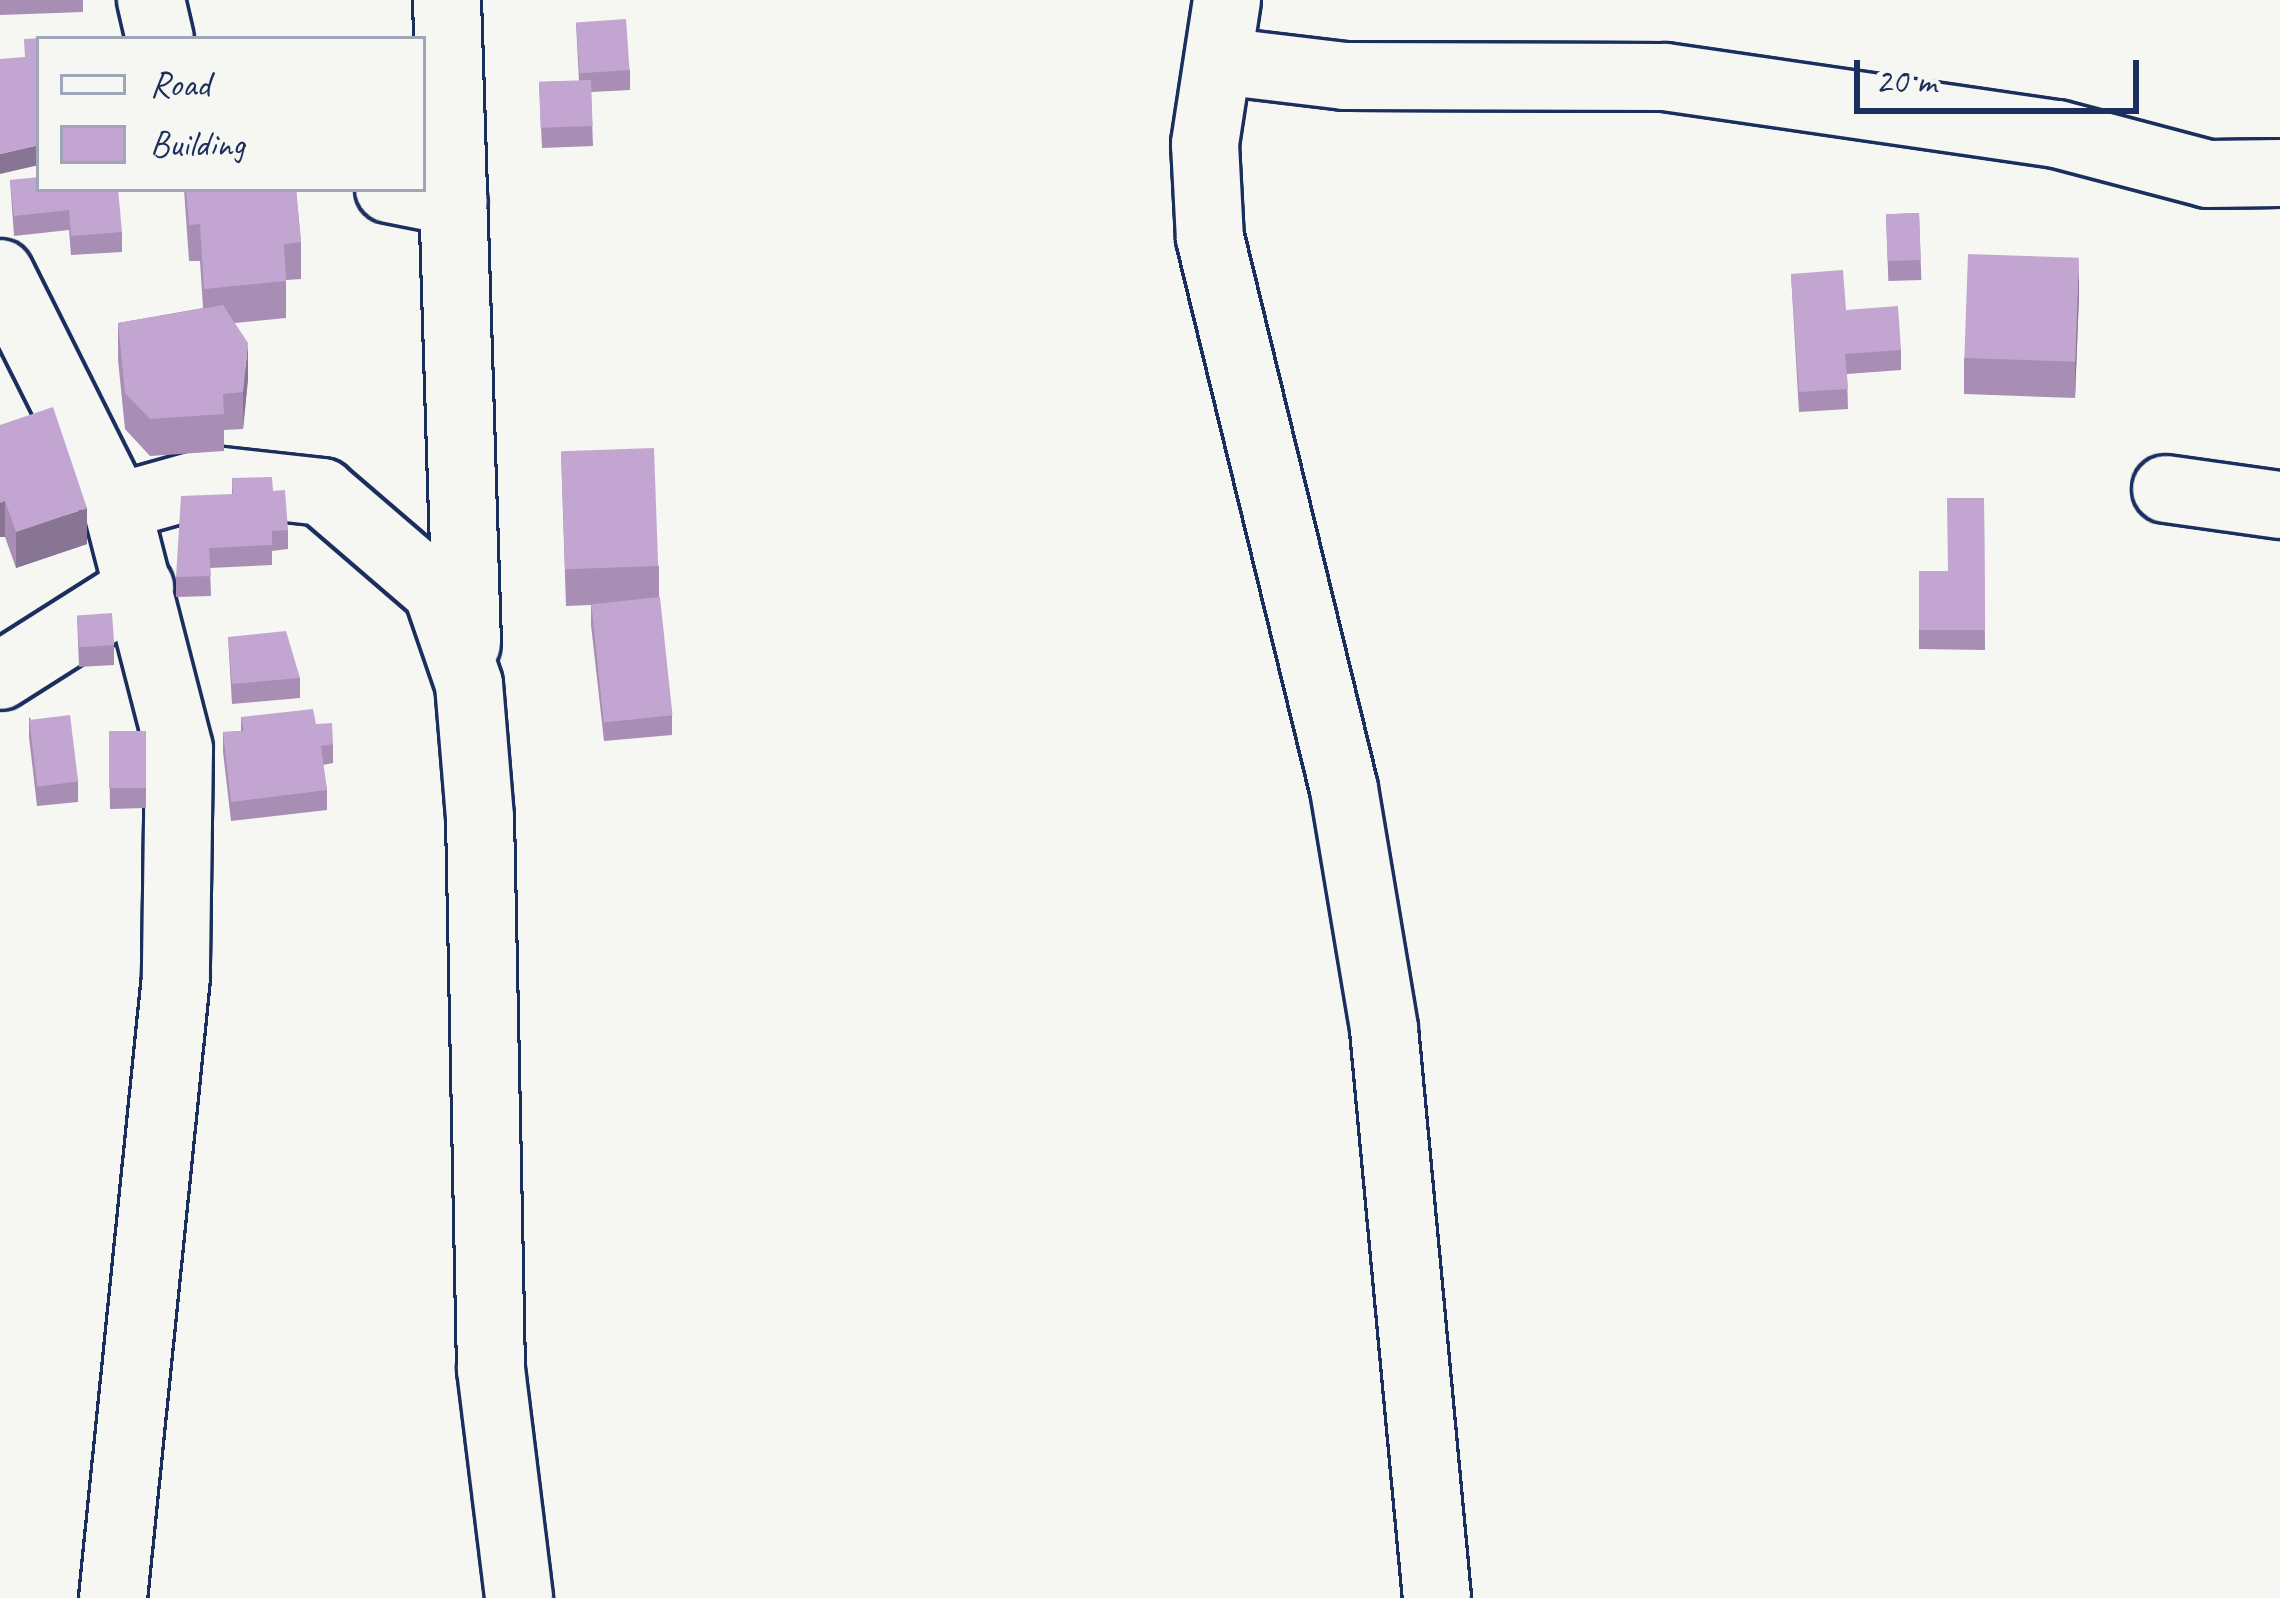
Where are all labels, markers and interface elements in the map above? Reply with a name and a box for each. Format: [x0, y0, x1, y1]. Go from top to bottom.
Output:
legend [36, 36, 426, 192]
scale bar [1860, 36, 2145, 110]
text: 20 m [1875, 58, 1936, 104]
text: Road [150, 61, 210, 107]
text: Building [150, 121, 245, 167]

